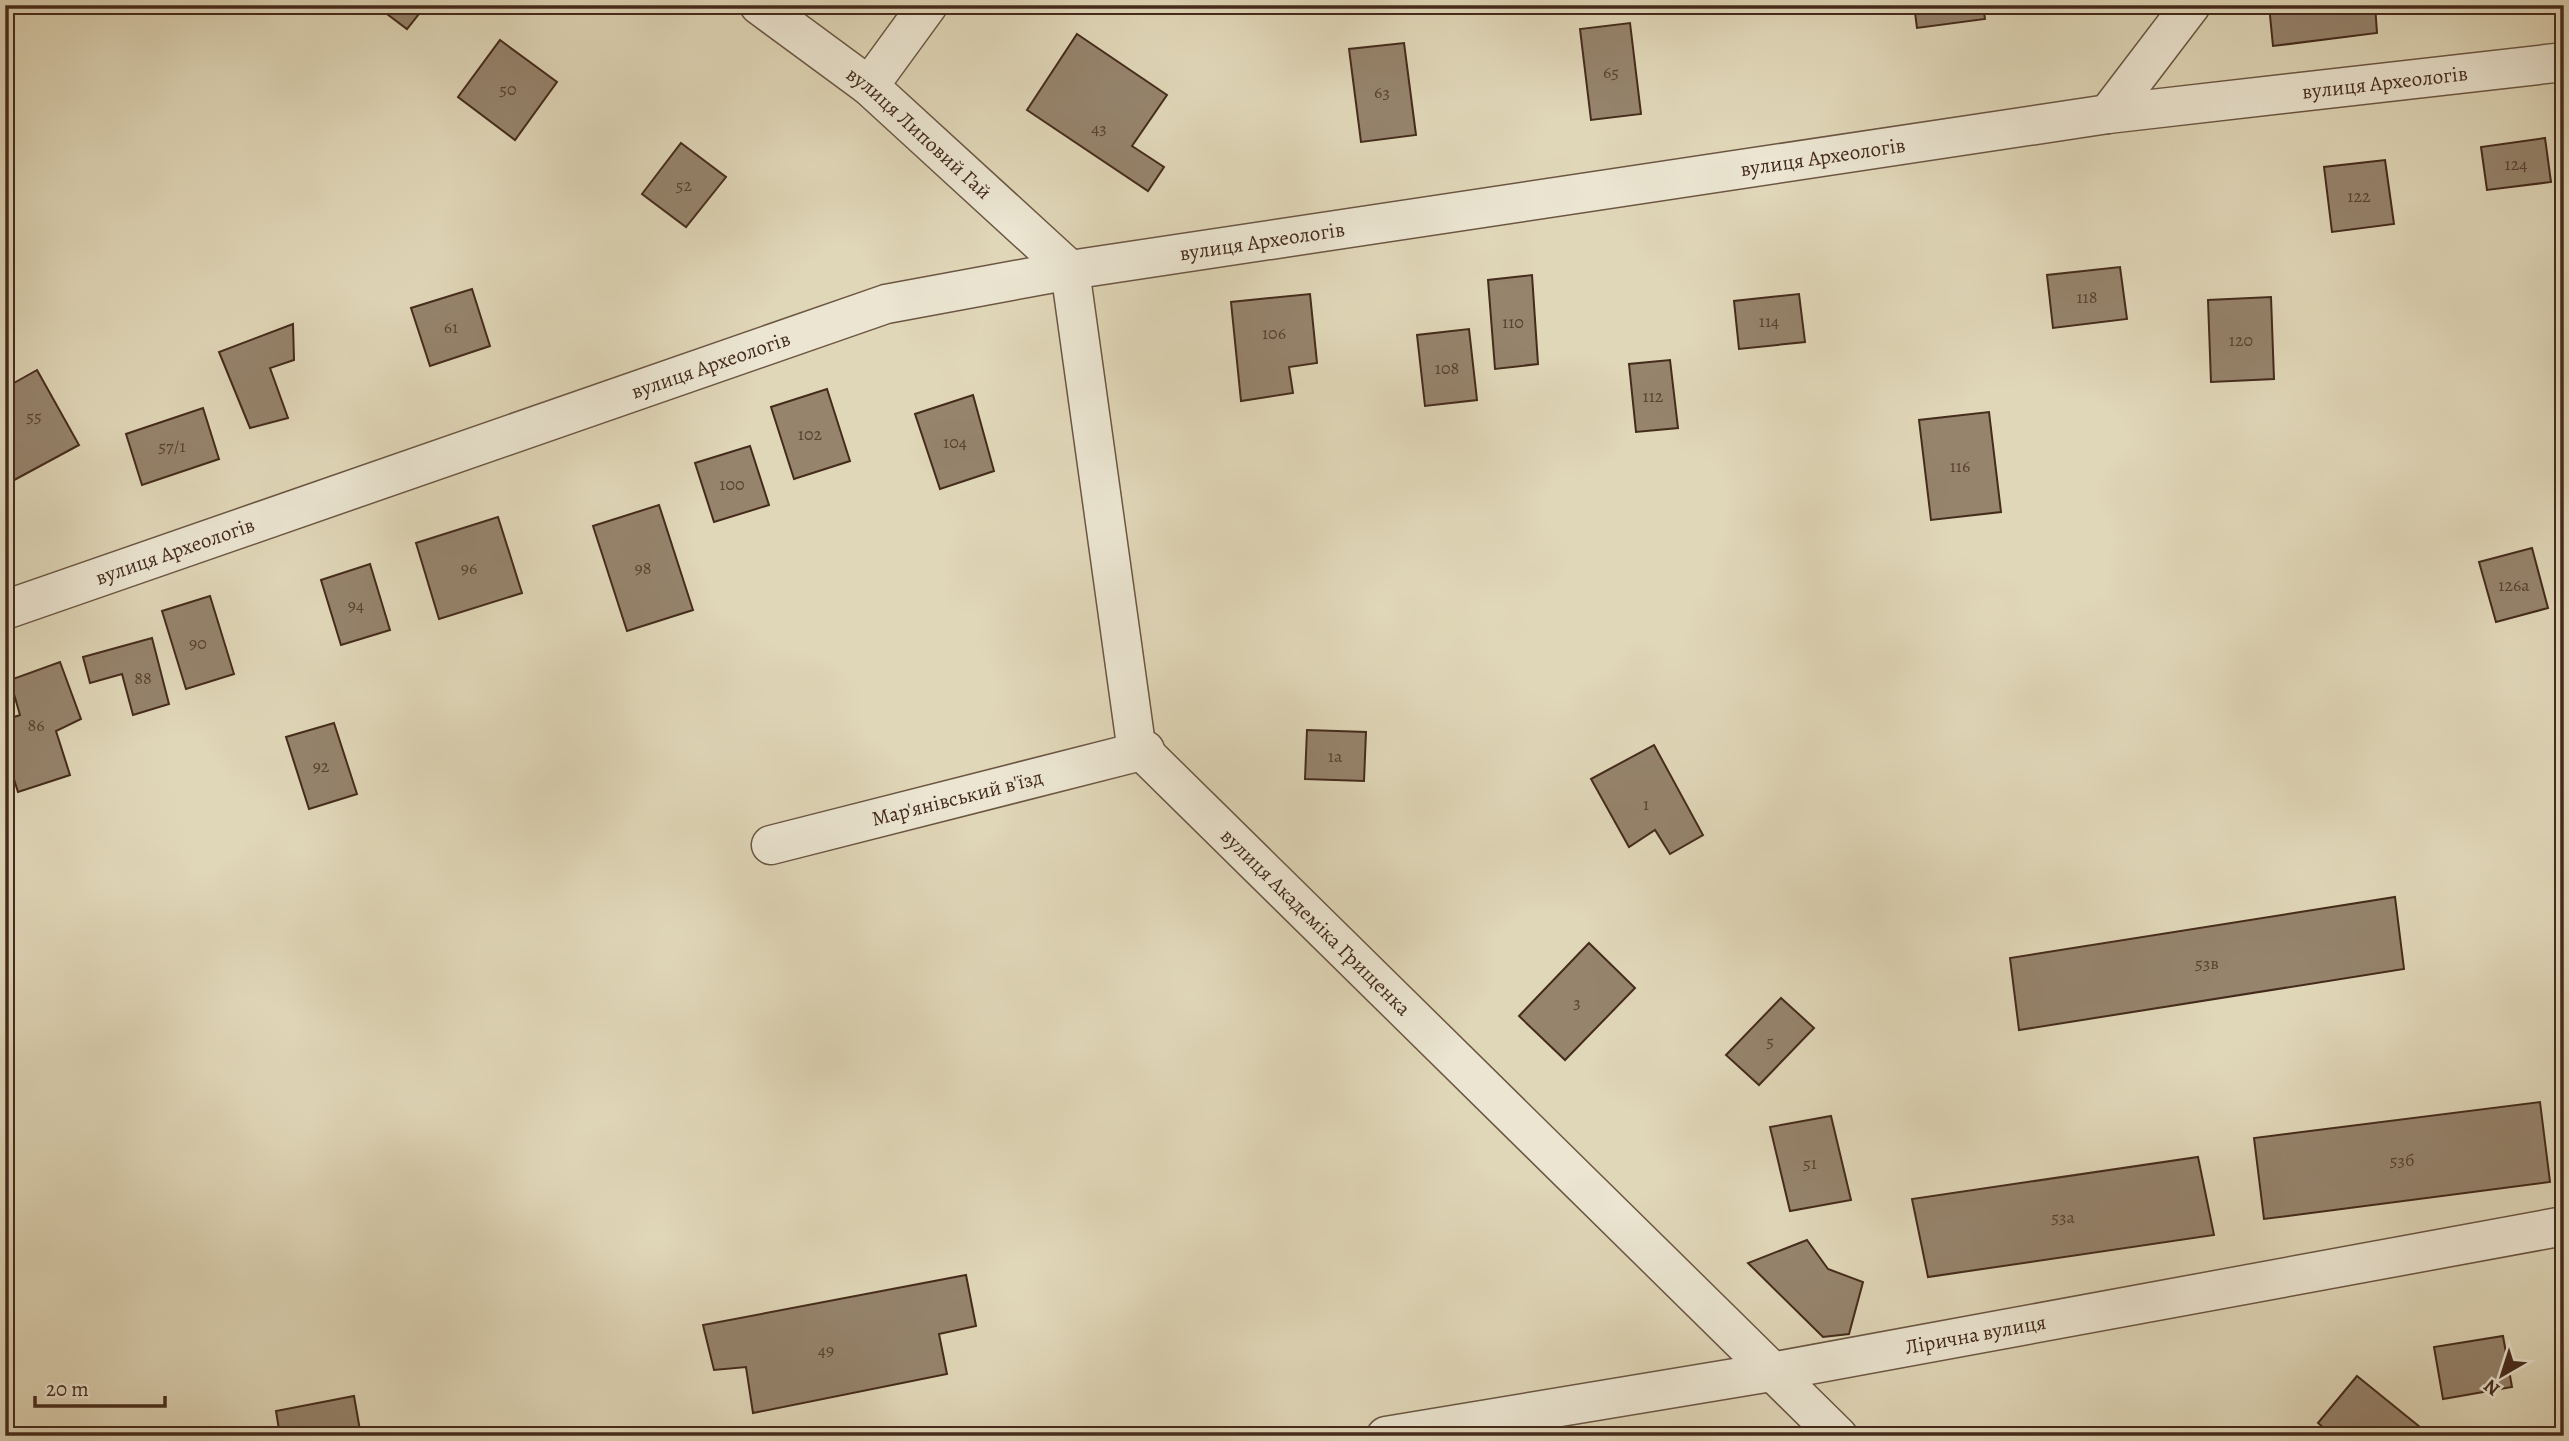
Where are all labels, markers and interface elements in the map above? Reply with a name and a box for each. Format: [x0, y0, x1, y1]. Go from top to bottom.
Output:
street label: вулиця Археологів [2300, 59, 2469, 106]
street label: вулиця Липовий Гай [841, 60, 998, 205]
house number: 65 [1603, 60, 1619, 84]
house number: 50 [499, 77, 517, 101]
house number: 63 [1374, 80, 1390, 104]
house number: 43 [1091, 116, 1107, 140]
street label: вулиця Археологів [1738, 131, 1907, 183]
house number: 124 [2505, 152, 2527, 176]
house number: 52 [676, 173, 693, 197]
house number: 122 [2347, 184, 2371, 208]
street label: вулиця Археологів [1178, 215, 1347, 267]
house number: 118 [2076, 285, 2098, 309]
house number: 114 [1759, 309, 1779, 333]
house number: 110 [1502, 310, 1524, 334]
house number: 61 [444, 315, 458, 339]
house number: 106 [1262, 321, 1286, 345]
street label: вулиця Археологів [627, 324, 794, 405]
house number: 120 [2229, 328, 2253, 352]
house number: 108 [1435, 356, 1459, 380]
house number: 112 [1643, 384, 1664, 408]
house number: 55 [26, 404, 42, 428]
house number: 102 [798, 422, 823, 446]
house number: 104 [943, 430, 967, 454]
house number: 57/1 [158, 434, 186, 458]
house number: 116 [1950, 454, 1970, 478]
house number: 100 [719, 472, 745, 496]
street label: вулиця Археологів [92, 510, 258, 592]
house number: 96 [461, 556, 477, 580]
house number: 98 [635, 556, 651, 580]
house number: 126а [2498, 573, 2530, 597]
house number: 94 [348, 593, 364, 617]
house number: 90 [189, 631, 207, 655]
house number: 88 [134, 666, 152, 690]
house number: 86 [27, 713, 45, 737]
house number: 1а [1328, 744, 1343, 768]
house number: 92 [313, 754, 330, 778]
street label: Мар'янівський в'їзд [869, 763, 1046, 833]
house number: 1 [1643, 792, 1649, 816]
street label: вулиця Академіка Грищенка [1215, 822, 1417, 1022]
house number: 53в [2195, 951, 2219, 975]
house number: 3 [1573, 990, 1581, 1014]
house number: 5 [1766, 1029, 1774, 1053]
house number: 53б [2390, 1148, 2414, 1172]
house number: 51 [1803, 1151, 1817, 1175]
house number: 53а [2051, 1205, 2075, 1229]
street label: Лірична вулиця [1902, 1308, 2048, 1361]
house number: 49 [818, 1338, 834, 1362]
north arrow [2468, 1340, 2538, 1410]
scale bar [35, 1364, 164, 1408]
text: N [2478, 1373, 2505, 1402]
text: 20 m [46, 1375, 89, 1403]

